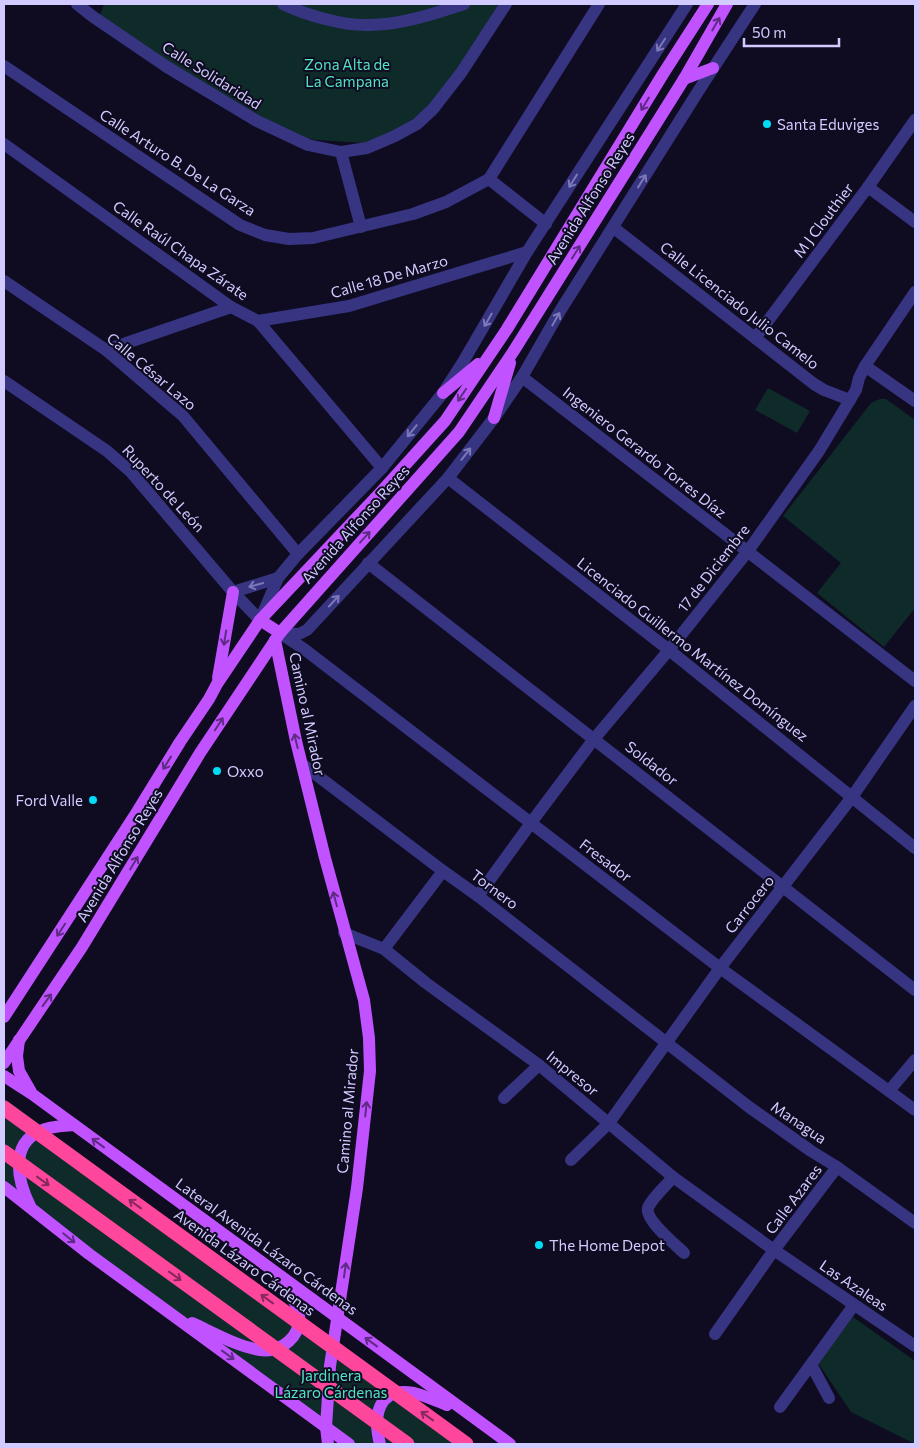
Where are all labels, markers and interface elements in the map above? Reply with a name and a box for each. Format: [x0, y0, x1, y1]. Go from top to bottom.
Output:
scale bar [744, 15, 839, 47]
one-way arrow [711, 17, 721, 31]
text: 50 m [752, 23, 786, 41]
street label: Calle Solidaridad [159, 37, 265, 113]
one-way arrow [655, 37, 665, 51]
park label: Zona Alta de La Campana [304, 55, 390, 90]
one-way arrow [639, 97, 649, 111]
street label: Calle Arturo B. De La Garza [97, 105, 259, 219]
place label: Santa Eduviges [777, 115, 879, 133]
marker: Santa Eduviges [761, 118, 773, 130]
street label: Avenida Alfonso Reyes [542, 128, 638, 267]
one-way arrow [567, 174, 577, 188]
one-way arrow [638, 175, 648, 189]
street label: M J Clouthier [789, 179, 857, 261]
street label: Calle Raúl Chapa Zárate [110, 196, 252, 304]
street label: Calle Licenciado Julio Camelo [657, 237, 823, 373]
one-way arrow [571, 245, 581, 259]
street label: Calle 18 De Marzo [328, 251, 450, 301]
one-way arrow [483, 312, 493, 327]
one-way arrow [551, 312, 561, 326]
street label: Calle César Lazo [104, 328, 200, 414]
street label: Ingeniero Gerardo Torres Díaz [560, 383, 730, 521]
one-way arrow [457, 388, 467, 402]
one-way arrow [407, 424, 418, 437]
street label: Ruperto de León [119, 441, 209, 535]
one-way arrow [461, 448, 472, 461]
street label: Avenida Alfonso Reyes [297, 461, 413, 587]
street label: 17 de Diciembre [673, 520, 753, 615]
one-way arrow [359, 531, 371, 544]
street label: Licenciado Guillermo Martínez Domínguez [574, 553, 812, 745]
one-way arrow [248, 580, 264, 590]
one-way arrow [328, 594, 340, 607]
one-way arrow [220, 630, 230, 646]
street label: Camino al Mirador [286, 651, 330, 777]
one-way arrow [213, 717, 224, 731]
one-way arrow [291, 733, 300, 749]
street label: Soldador [622, 737, 682, 789]
one-way arrow [161, 756, 171, 770]
place label: Oxxo [227, 762, 264, 780]
marker: Oxxo [211, 765, 223, 777]
street label: Avenida Alfonso Reyes [72, 785, 166, 925]
place label: Ford Valle [16, 791, 83, 809]
marker: Ford Valle [87, 794, 99, 806]
street label: Fresador [576, 835, 636, 885]
one-way arrow [129, 856, 139, 870]
street label: Tornero [468, 865, 522, 913]
street label: Carrocero [721, 871, 777, 937]
one-way arrow [330, 891, 339, 907]
one-way arrow [56, 923, 66, 937]
one-way arrow [42, 993, 52, 1007]
street label: Impresor [543, 1047, 603, 1099]
street label: Camino al Mirador [333, 1048, 361, 1174]
street label: Managua [768, 1097, 830, 1147]
one-way arrow [361, 1101, 371, 1117]
one-way arrow [92, 1138, 106, 1148]
street label: Calle Azares [761, 1160, 825, 1237]
street label: Lateral Avenida Lázaro Cárdenas [172, 1174, 362, 1318]
one-way arrow [36, 1176, 50, 1186]
one-way arrow [128, 1199, 142, 1209]
street label: Avenida Lázaro Cárdenas [171, 1205, 319, 1319]
one-way arrow [62, 1233, 75, 1244]
place label: The Home Depot [549, 1236, 665, 1254]
marker: The Home Depot [533, 1239, 545, 1251]
street label: Las Azaleas [817, 1256, 892, 1314]
one-way arrow [340, 1263, 350, 1279]
one-way arrow [168, 1271, 182, 1281]
one-way arrow [261, 1294, 274, 1305]
one-way arrow [365, 1337, 378, 1348]
one-way arrow [221, 1350, 235, 1360]
park label: Jardinera Lázaro Cárdenas [275, 1366, 388, 1401]
one-way arrow [420, 1410, 434, 1421]

